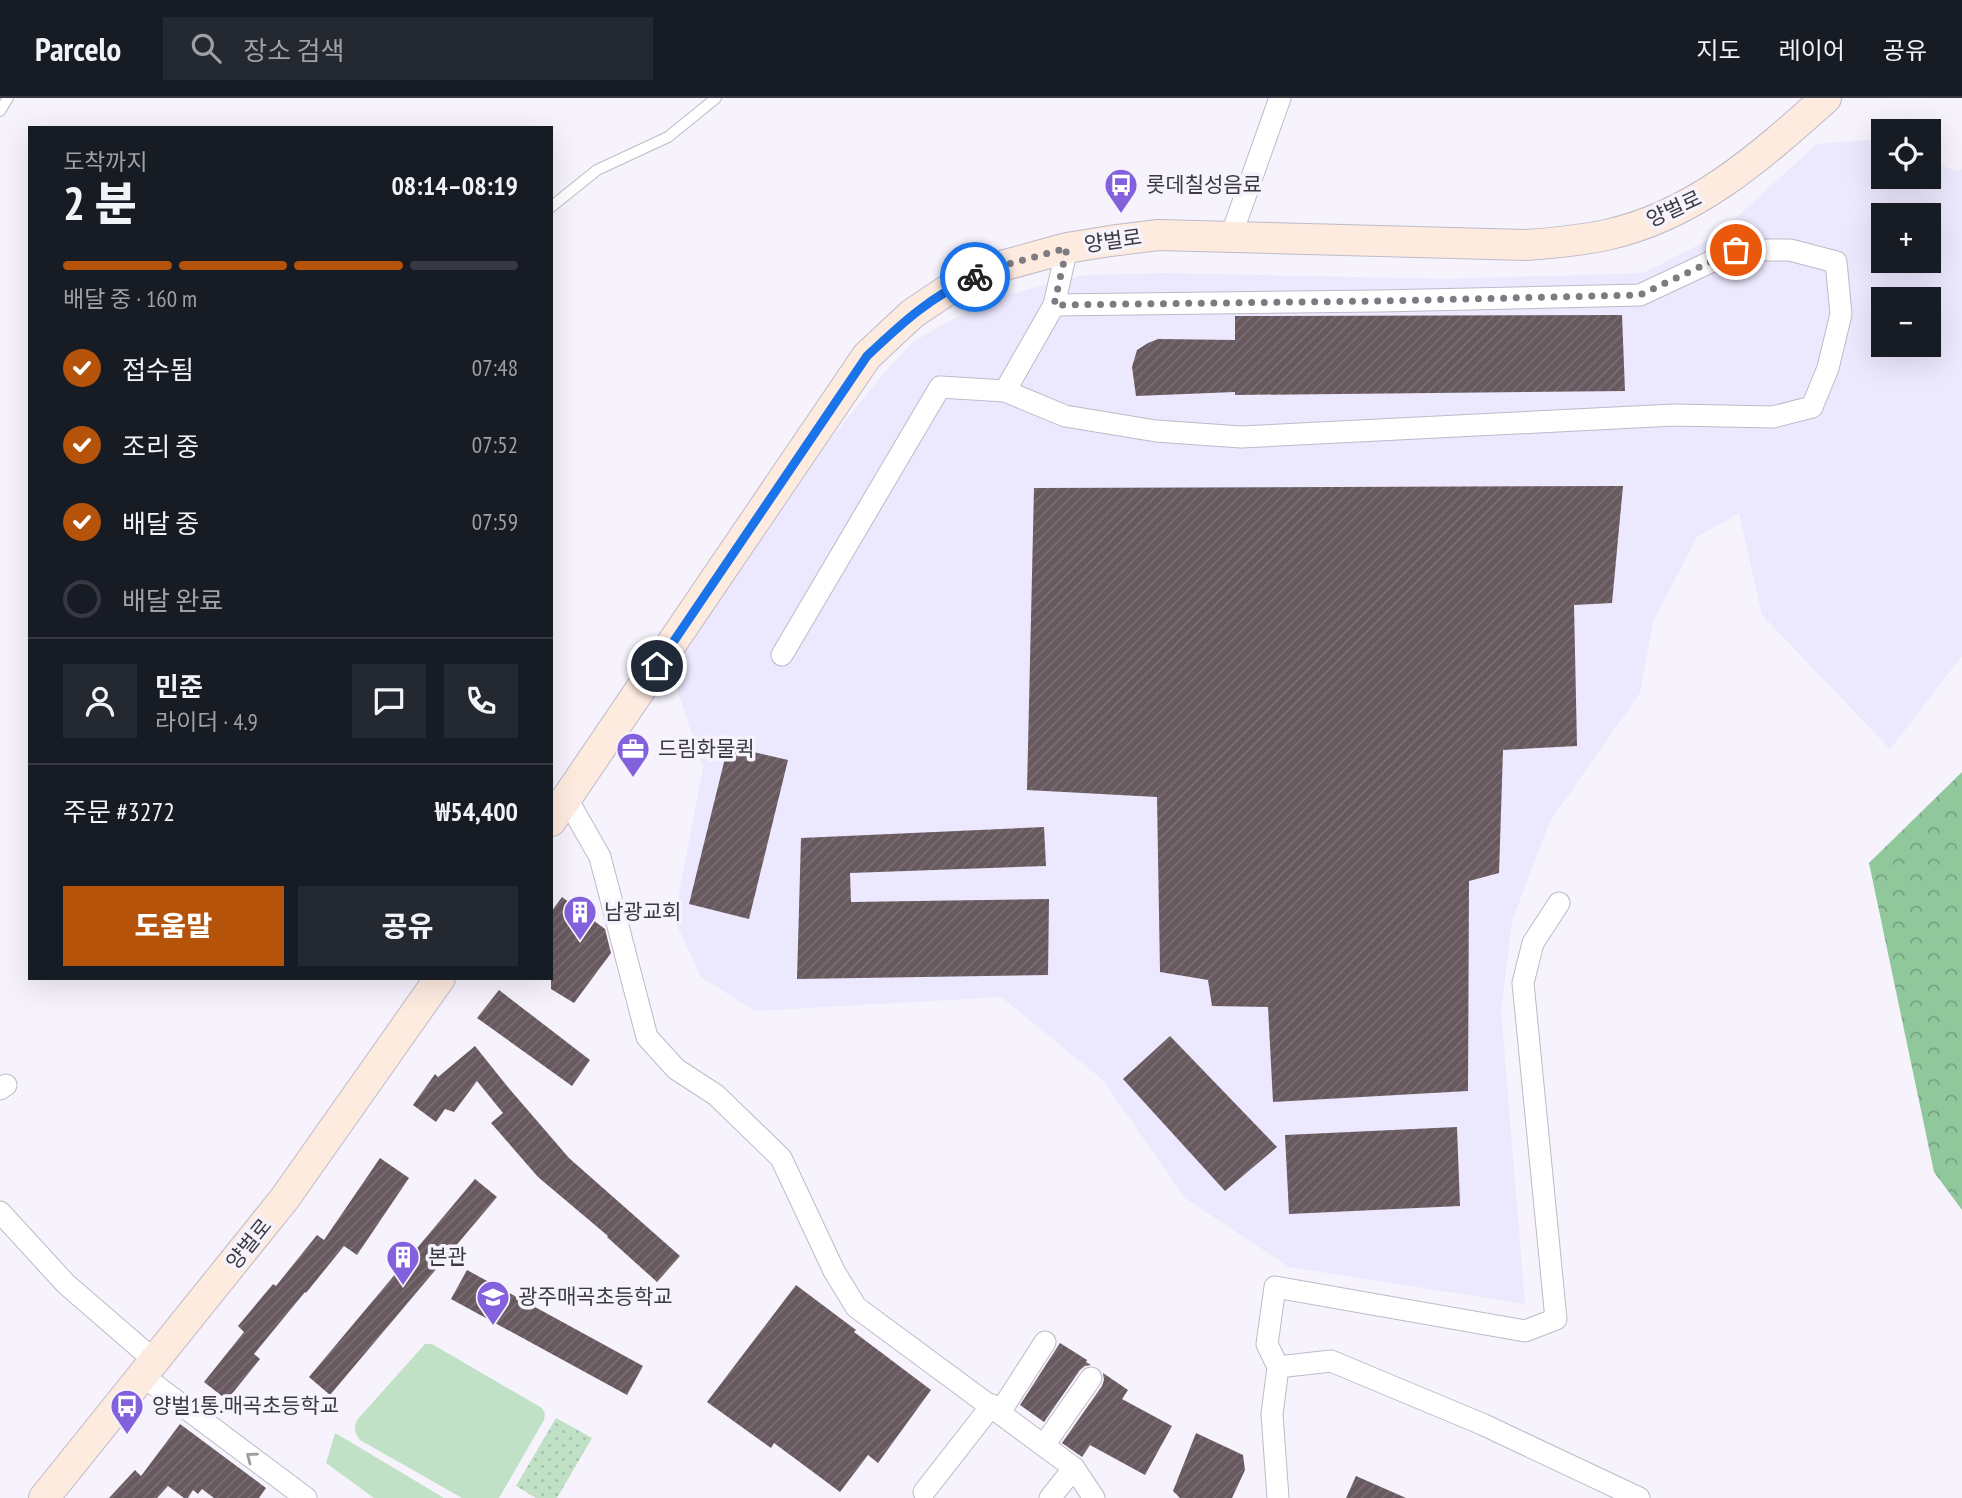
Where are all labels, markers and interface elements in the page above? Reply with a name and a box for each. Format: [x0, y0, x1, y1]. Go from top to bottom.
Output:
search box [163, 17, 653, 80]
text: Parcelo [35, 27, 121, 70]
icon: search [187, 29, 225, 67]
text: 장소 검색 [243, 34, 344, 67]
text: 지도 [1696, 35, 1741, 66]
text: 레이어 [1779, 35, 1845, 66]
text: 공유 [1883, 35, 1927, 66]
map controls [1871, 119, 1941, 357]
button: locate [1871, 119, 1941, 189]
text: 도착까지 [63, 147, 148, 176]
bus stop icon: 롯데칠성음료 [1102, 166, 1140, 215]
text: 08:14–08:19 [391, 169, 518, 202]
place label: 롯데칠성음료 [1146, 171, 1262, 198]
text: 2 분 [63, 173, 137, 233]
street label: 양벌로 [1642, 184, 1706, 233]
button: + [1871, 203, 1941, 273]
pin [1706, 220, 1766, 280]
street label: 양벌로 [1082, 223, 1144, 258]
icon: bag [1717, 231, 1755, 269]
courier [940, 242, 1010, 312]
icon: bike [956, 258, 994, 296]
text: 배달 중 · 160 m [63, 284, 197, 313]
button: − [1871, 287, 1941, 357]
icon: check [63, 349, 101, 387]
text: 접수됨 [122, 353, 194, 386]
text: 07:48 [472, 353, 518, 382]
icon: check [63, 426, 101, 464]
text: 조리 중 [122, 430, 199, 463]
text: 07:52 [472, 430, 518, 459]
icon: check [63, 503, 101, 541]
text: 배달 중 [122, 507, 199, 540]
text: 07:59 [472, 507, 518, 536]
text: 배달 완료 [122, 584, 223, 617]
pin [627, 636, 687, 696]
icon: home [638, 647, 676, 685]
button: person [63, 664, 137, 738]
button: chat [352, 664, 426, 738]
button: phone [444, 664, 518, 738]
text: 민준 [155, 670, 203, 703]
text: 라이더 · 4.9 [155, 707, 258, 736]
office icon: 드림화물퀵 [614, 730, 652, 779]
place label: 드림화물퀵 [658, 735, 755, 762]
text: 주문 #3272 [63, 795, 175, 828]
text: ₩54,400 [435, 795, 518, 828]
button: 도움말 [63, 886, 284, 966]
button: 공유 [298, 886, 518, 966]
building icon: 남광교회 [561, 893, 599, 942]
place label: 남광교회 [604, 898, 681, 925]
street label: 양벌로 [220, 1213, 277, 1275]
building icon: 본관 [384, 1238, 422, 1287]
place label: 본관 [428, 1243, 467, 1270]
school or university icon: 광주매곡초등학교 [474, 1278, 512, 1327]
place label: 광주매곡초등학교 [518, 1283, 673, 1310]
bus stop icon: 양벌1통.매곡초등학교 [108, 1387, 146, 1436]
place label: 양벌1통.매곡초등학교 [152, 1392, 339, 1419]
one-way arrow [247, 1453, 259, 1466]

